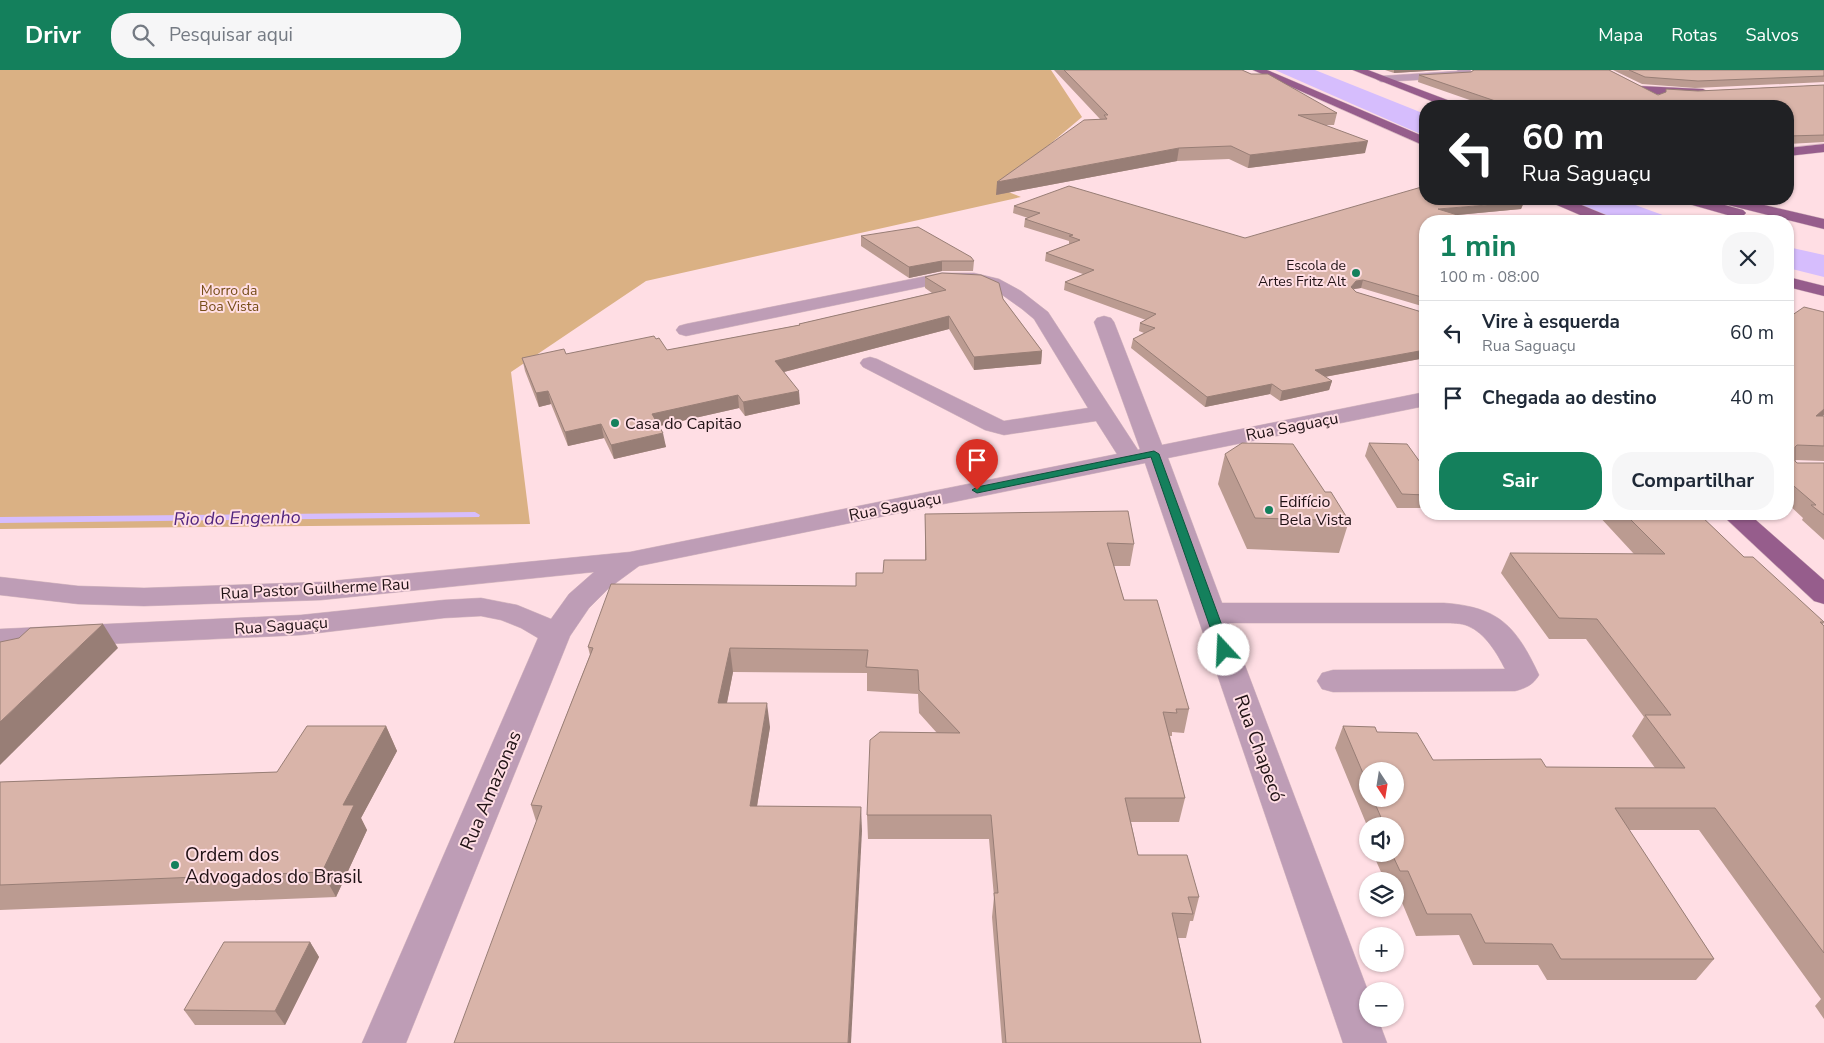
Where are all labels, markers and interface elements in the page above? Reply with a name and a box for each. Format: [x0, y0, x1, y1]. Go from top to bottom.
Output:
search box [111, 13, 461, 58]
text: Drivr [25, 19, 81, 51]
icon: search [129, 21, 157, 49]
text: Pesquisar aqui [169, 22, 293, 48]
text: Mapa [1598, 23, 1643, 47]
text: Rotas [1671, 23, 1717, 47]
text: Salvos [1745, 23, 1799, 47]
text: 60 m [1522, 114, 1604, 161]
icon: left [1439, 120, 1504, 185]
text: Rua Saguaçu [1522, 159, 1651, 189]
text: 1 min [1439, 226, 1517, 267]
button: close [1722, 232, 1774, 284]
place label: Escola de Artes Fritz Alt [1258, 256, 1346, 291]
text: 100 m · 08:00 [1439, 266, 1540, 288]
marker: Escola de Artes Fritz Alt [1350, 267, 1362, 279]
park label: Morro da Boa Vista [199, 281, 259, 316]
text: Vire à esquerda [1482, 309, 1620, 335]
icon: left [1439, 319, 1467, 347]
text: 60 m [1730, 320, 1774, 346]
text: Rua Saguaçu [1482, 335, 1576, 357]
icon: arrive [1439, 384, 1467, 412]
text: Chegada ao destino [1482, 385, 1657, 411]
text: 40 m [1730, 385, 1774, 411]
street label: Rua Saguaçu [1244, 407, 1340, 447]
place label: Casa do Capitão [625, 413, 742, 435]
marker: Casa do Capitão [609, 417, 621, 429]
pin [956, 439, 998, 490]
icon: arrive [963, 446, 991, 474]
button: Sair [1439, 452, 1602, 510]
button: Compartilhar [1612, 452, 1774, 510]
street label: Rua Saguaçu [847, 487, 943, 527]
place label: Edifício Bela Vista [1279, 491, 1352, 531]
marker: Edifício Bela Vista [1263, 504, 1275, 516]
water label: Rio do Engenho [173, 505, 301, 531]
street label: Rua Pastor Guilherme Rau [220, 573, 410, 605]
street label: Rua Saguaçu [234, 612, 329, 640]
position arrow [1197, 623, 1249, 675]
street label: Rua Chapecó [1228, 691, 1290, 806]
street label: Rua Amazonas [454, 727, 528, 854]
north arrow [1359, 762, 1404, 808]
map controls [1359, 762, 1404, 1027]
button: sound [1359, 817, 1404, 862]
place label: Ordem dos Advogados do Brasil [185, 842, 363, 890]
marker: Ordem dos Advogados do Brasil [169, 859, 181, 871]
button: layers [1359, 872, 1404, 917]
button: + [1359, 927, 1404, 972]
button: − [1359, 982, 1404, 1027]

